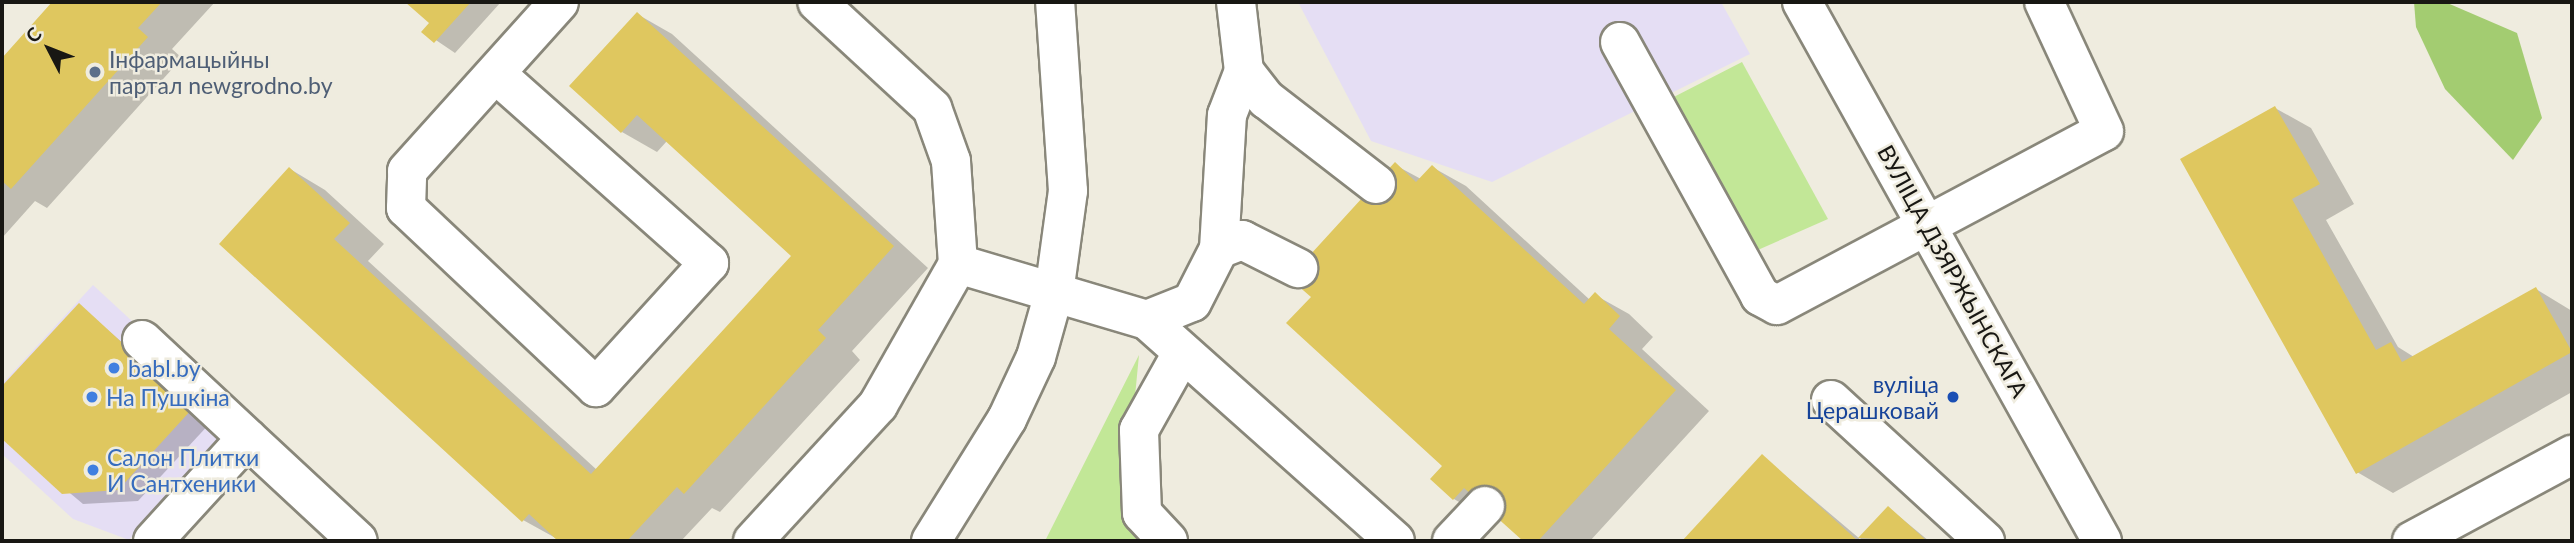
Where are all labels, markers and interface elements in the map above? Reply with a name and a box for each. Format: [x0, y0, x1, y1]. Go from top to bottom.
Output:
north arrow [14, 14, 84, 84]
text: С [20, 22, 46, 47]
place label: Інфармацыйны партал newgrodno.by [109, 45, 333, 99]
marker: Інфармацыйны партал newgrodno.by [87, 64, 103, 80]
street label: ВУЛІЦА ДЗЯРЖЫНСКАГА [1872, 140, 2034, 402]
place label: babl.by [128, 354, 200, 382]
marker: babl.by [106, 360, 122, 376]
place label: вуліца Церашковай [1806, 370, 1939, 424]
place label: На Пушкіна [106, 383, 230, 411]
marker: На Пушкіна [84, 389, 100, 405]
marker: вуліца Церашковай [1945, 389, 1961, 405]
place label: Салон Плитки И Сантхеники [107, 443, 259, 497]
marker: Салон Плитки И Сантхеники [85, 462, 101, 478]

